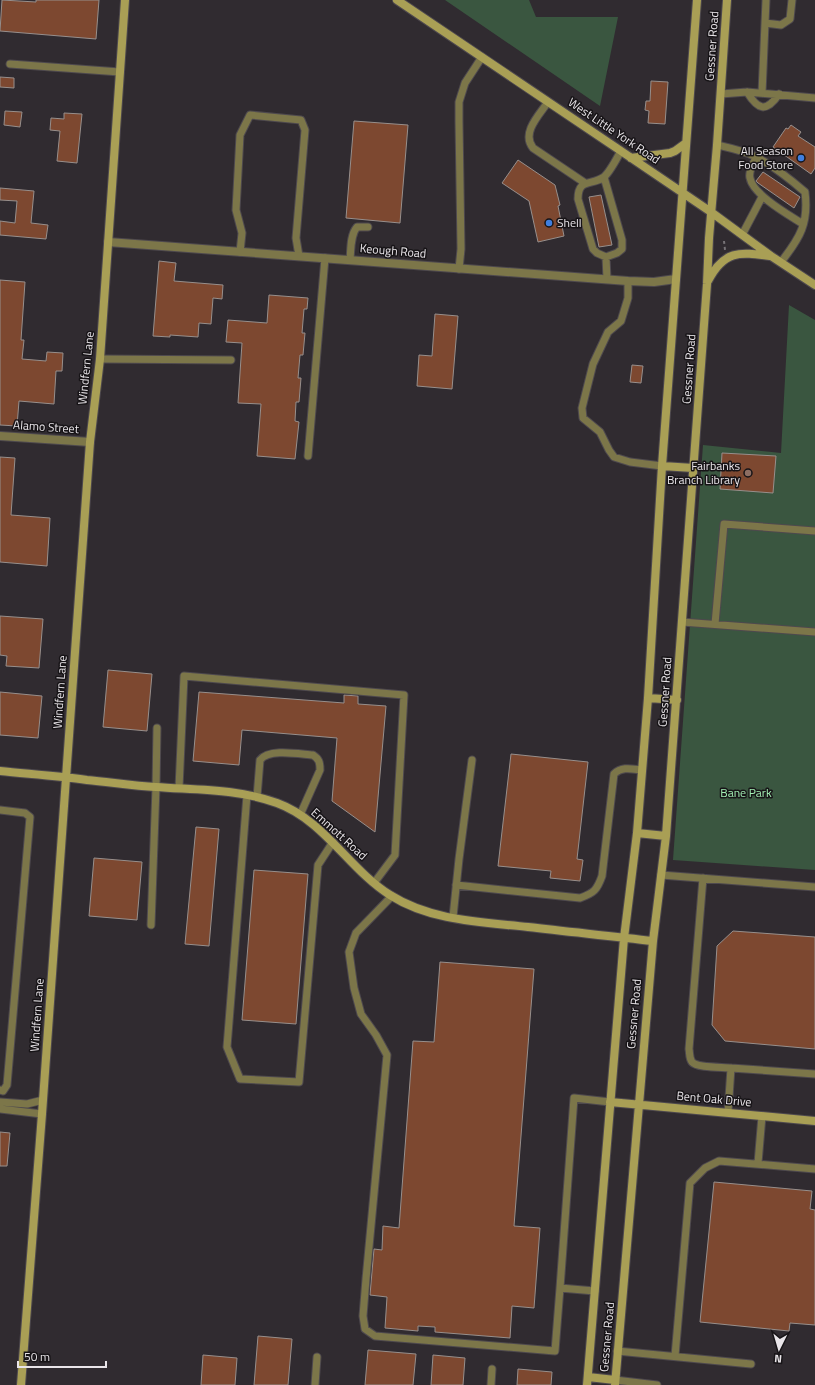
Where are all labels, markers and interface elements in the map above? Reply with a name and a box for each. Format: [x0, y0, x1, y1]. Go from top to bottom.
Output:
street label: Gessner Road [700, 10, 723, 81]
street label: West Little York Road [564, 93, 664, 169]
place label: All Season Food Store [738, 141, 793, 174]
marker: All Season Food Store [796, 153, 806, 163]
place label: Shell [557, 213, 582, 232]
marker: Shell [544, 218, 554, 228]
street label: Keough Road [359, 238, 427, 263]
street label: Windfern Lane [72, 330, 99, 405]
street label: Gessner Road [677, 333, 700, 404]
street label: Alamo Street [13, 415, 80, 438]
place label: Fairbanks Branch Library [667, 456, 740, 489]
marker: Fairbanks Branch Library [743, 468, 753, 478]
street label: Windfern Lane [47, 655, 72, 729]
street label: Gessner Road [653, 656, 676, 727]
park label: Bane Park [720, 783, 772, 802]
street label: Emmott Road [307, 803, 372, 864]
street label: Windfern Lane [24, 978, 49, 1052]
street label: Gessner Road [621, 978, 646, 1050]
street label: Bent Oak Drive [676, 1086, 752, 1111]
street label: Gessner Road [594, 1301, 619, 1373]
north arrow [759, 1329, 799, 1369]
scale bar [18, 1343, 106, 1369]
text: 50 m [24, 1347, 50, 1366]
text: N [774, 1351, 783, 1367]

